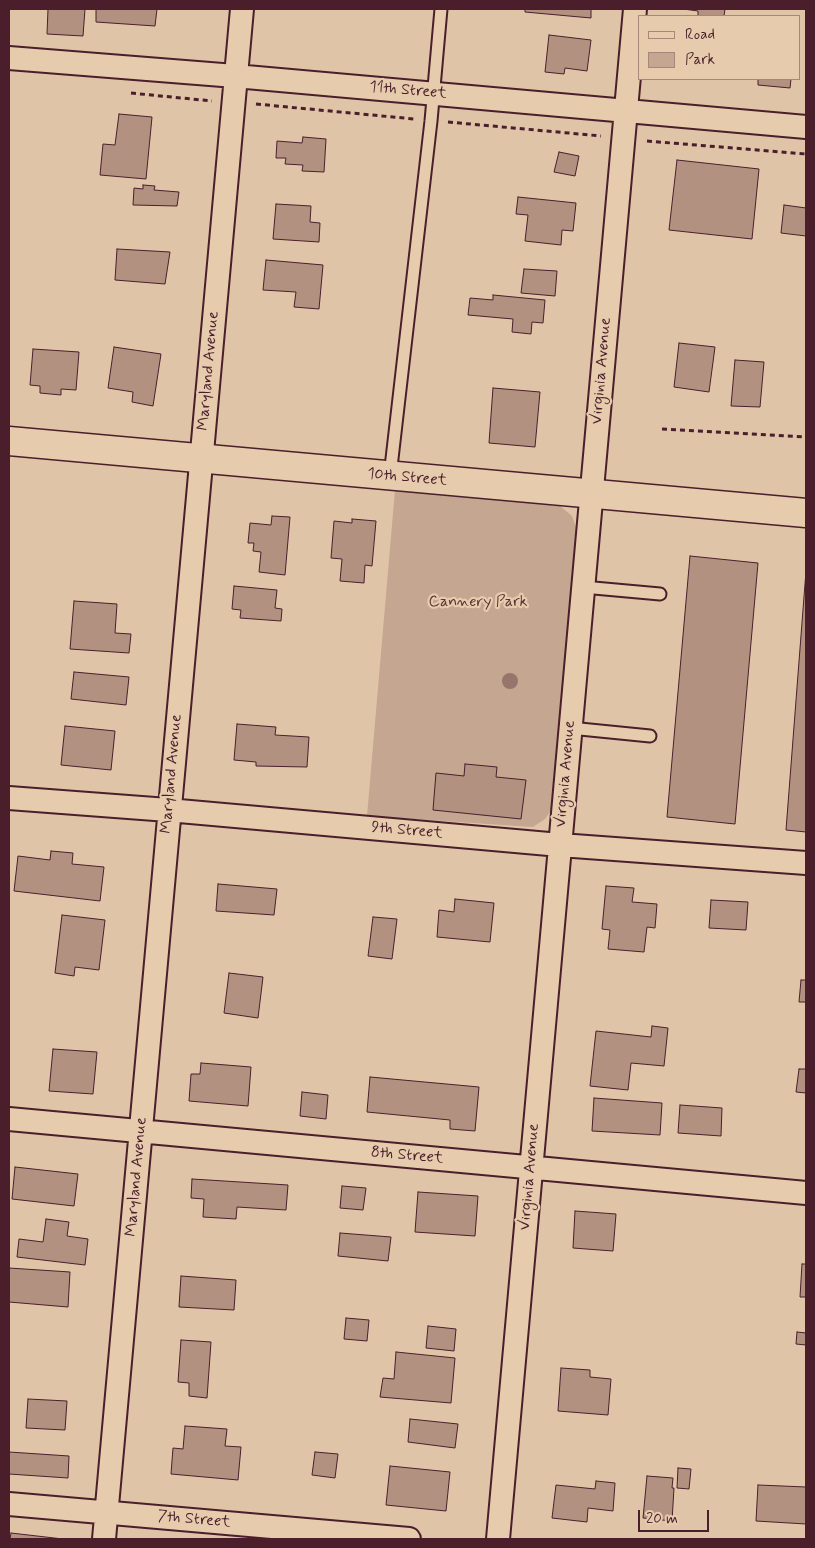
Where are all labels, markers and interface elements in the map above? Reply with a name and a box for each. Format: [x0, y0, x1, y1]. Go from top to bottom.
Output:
legend [638, 15, 800, 80]
text: Road [685, 25, 715, 45]
text: Park [685, 50, 715, 70]
street label: 11th Street [368, 78, 448, 104]
street label: Maryland Avenue [194, 311, 224, 431]
street label: Virginia Avenue [588, 317, 616, 425]
street label: 10th Street [366, 465, 448, 491]
park label: Cannery Park [429, 593, 527, 613]
street label: Maryland Avenue [157, 714, 187, 834]
street label: Virginia Avenue [552, 720, 580, 828]
street label: 9th Street [371, 818, 443, 844]
street label: Maryland Avenue [122, 1117, 152, 1237]
street label: Virginia Avenue [516, 1123, 544, 1231]
street label: 8th Street [370, 1143, 444, 1169]
scale bar [640, 1500, 711, 1532]
street label: 7th Street [157, 1507, 231, 1533]
text: 20 m [646, 1509, 678, 1529]

